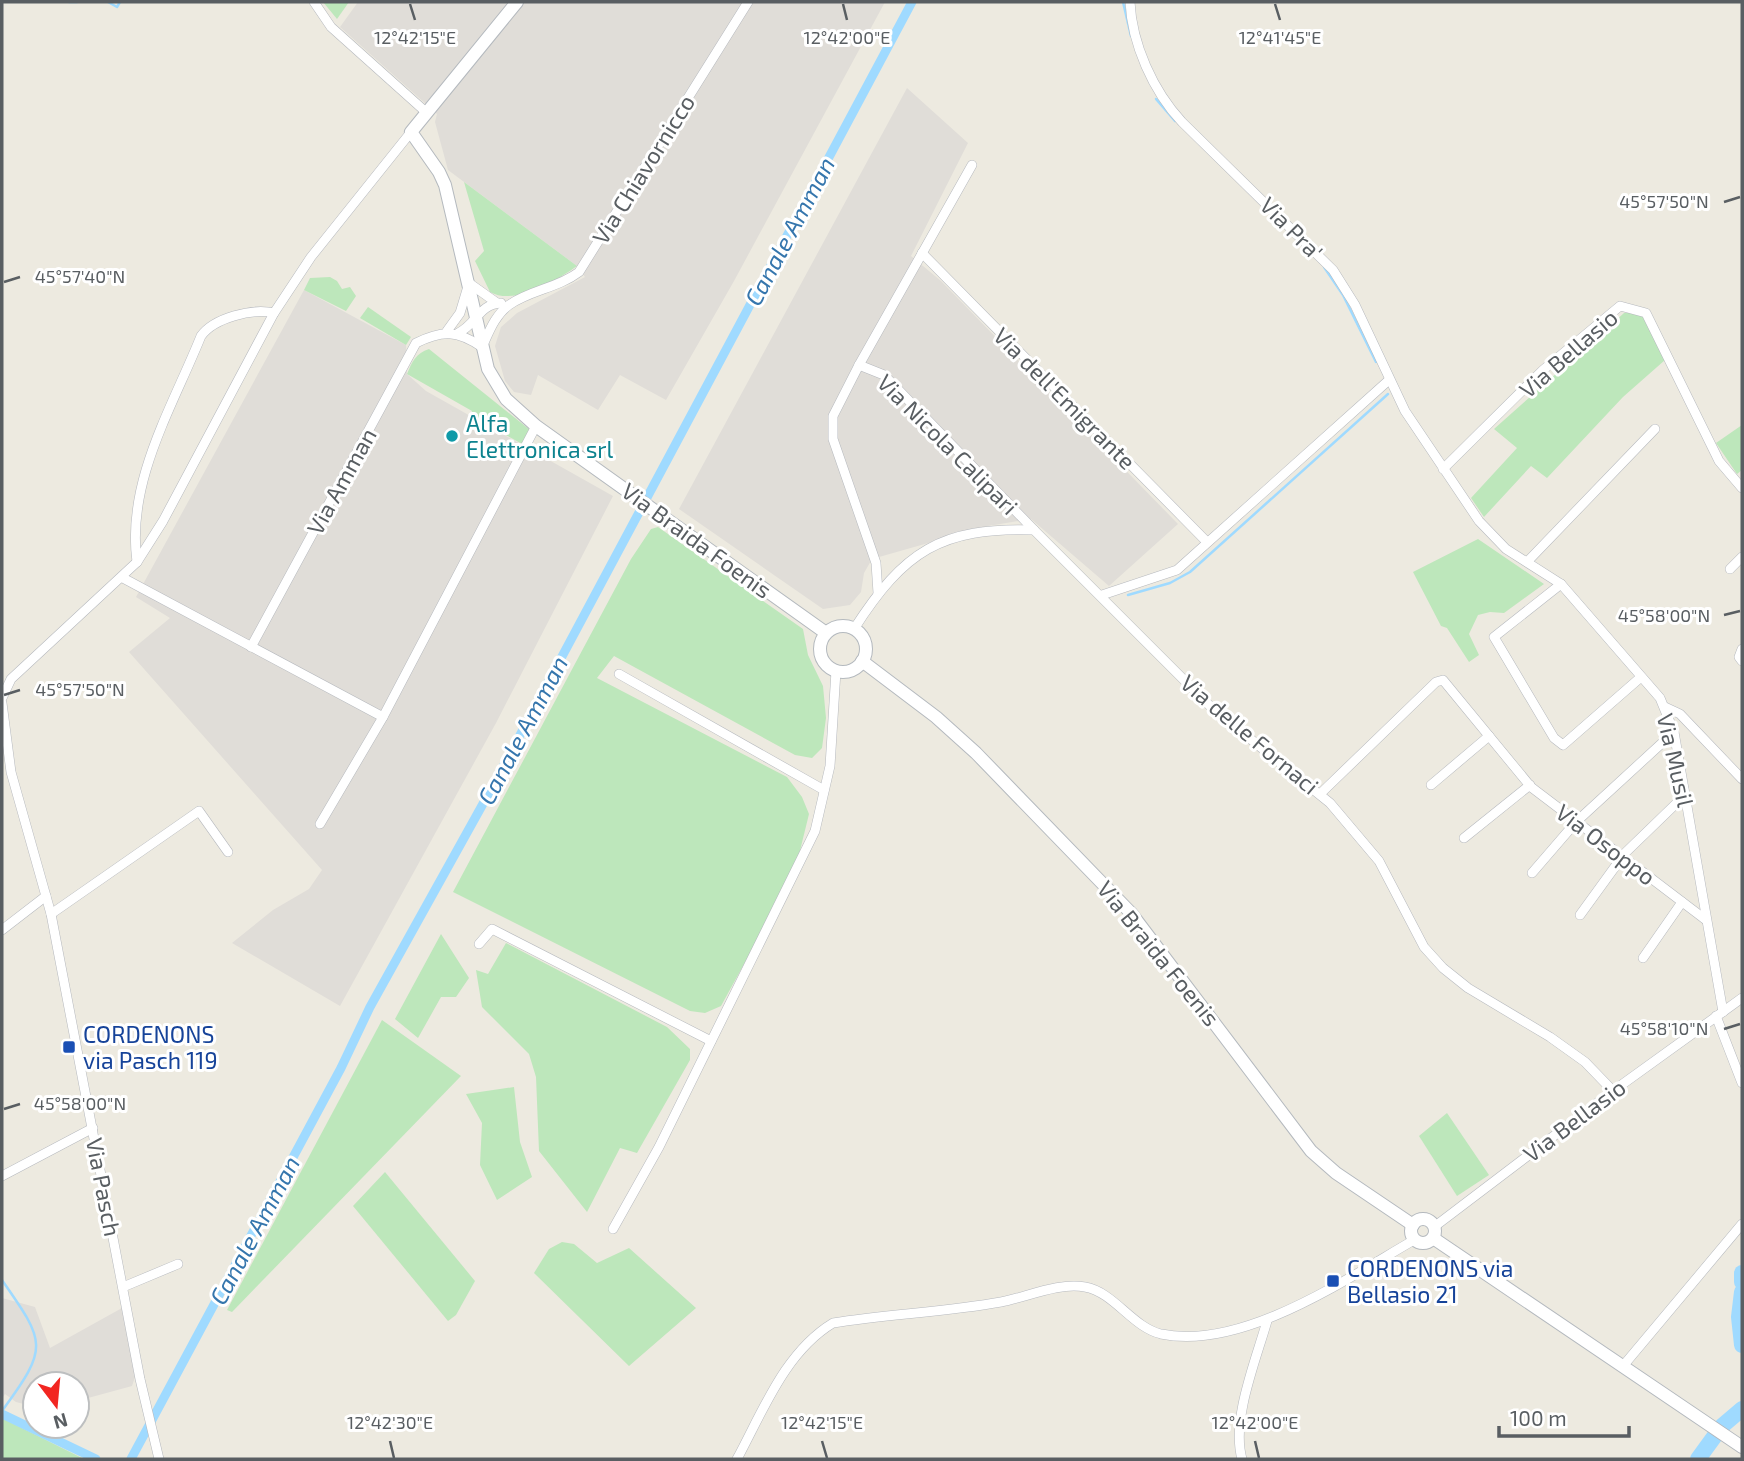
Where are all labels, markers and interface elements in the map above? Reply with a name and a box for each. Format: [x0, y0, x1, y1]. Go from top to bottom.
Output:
text: 12°42'15"E [374, 26, 456, 48]
text: 12°42'00"E [804, 26, 890, 48]
text: 12°41'45"E [1239, 26, 1321, 48]
street label: Via Chiavornicco [586, 89, 700, 249]
water label: Canale Amman [738, 152, 840, 310]
text: 45°57'50"N [1619, 190, 1709, 212]
street label: Via Pra' [1255, 191, 1329, 265]
text: 45°57'40"N [35, 265, 125, 287]
street label: Via Bellasio [1513, 303, 1623, 403]
street label: Via dell'Emigrante [988, 321, 1142, 475]
street label: Via Nicola Calipari [872, 368, 1024, 520]
place label: Alfa Elettronica srl [466, 409, 614, 463]
street label: Via Amman [300, 423, 382, 539]
marker: Alfa Elettronica srl [444, 428, 460, 444]
street label: Via Braida Foenis [617, 476, 777, 604]
text: 45°58'00"N [1618, 604, 1710, 626]
water label: Canale Amman [471, 651, 573, 809]
street label: Via delle Fornaci [1175, 668, 1325, 800]
text: 45°57'50"N [35, 678, 125, 700]
street label: Via Musil [1652, 711, 1700, 810]
street label: Via Osoppo [1551, 798, 1661, 890]
street label: Via Braida Foenis [1092, 875, 1226, 1031]
text: 45°58'10"N [1620, 1017, 1708, 1039]
place label: CORDENONS via Pasch 119 [83, 1020, 218, 1074]
marker: CORDENONS via Pasch 119 [61, 1039, 77, 1055]
street label: Via Bellasio [1517, 1072, 1631, 1168]
text: 45°58'00"N [34, 1092, 126, 1114]
street label: Via Pasch [81, 1135, 127, 1239]
water label: Canale Amman [203, 1151, 305, 1309]
place label: CORDENONS via Bellasio 21 [1347, 1254, 1513, 1308]
marker: CORDENONS via Bellasio 21 [1325, 1273, 1341, 1289]
north arrow [21, 1370, 91, 1440]
scale bar [1499, 1394, 1628, 1438]
text: 100 m [1510, 1405, 1567, 1430]
text: N [51, 1409, 71, 1435]
text: 12°42'30"E [347, 1411, 433, 1433]
text: 12°42'15"E [781, 1411, 863, 1433]
text: 12°42'00"E [1212, 1411, 1298, 1433]

